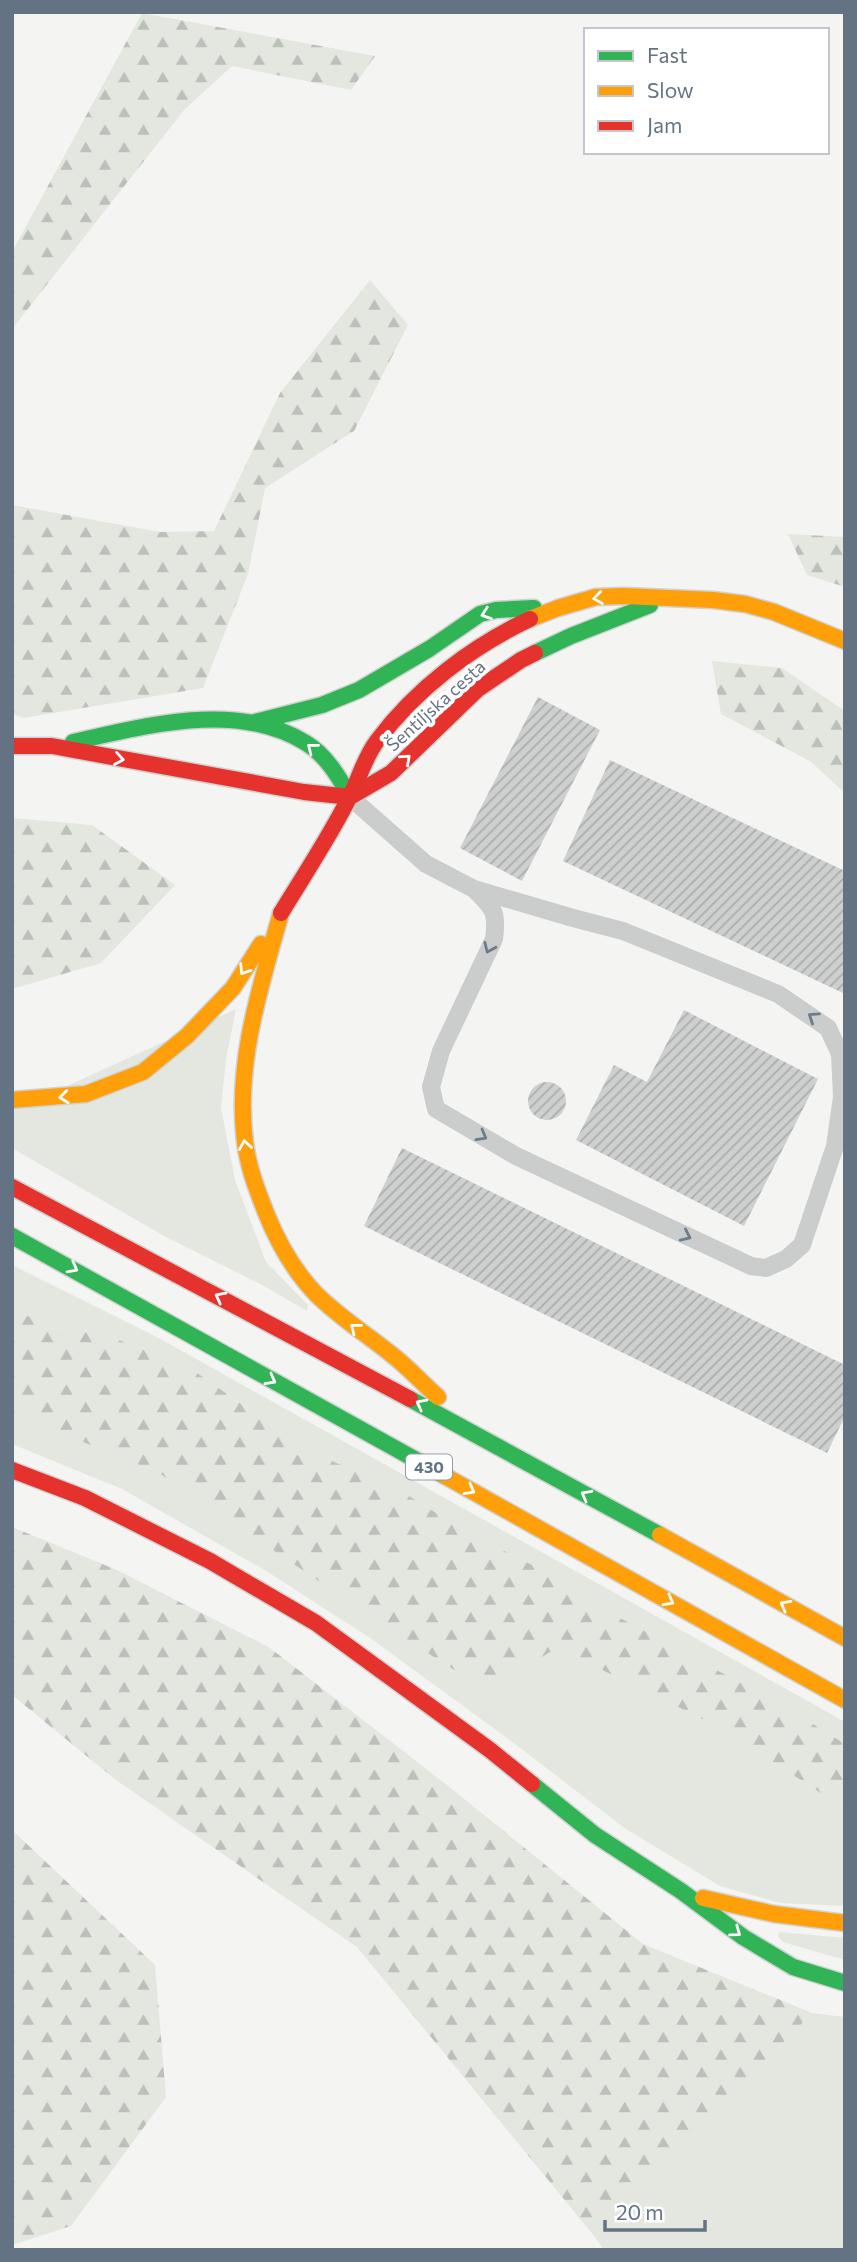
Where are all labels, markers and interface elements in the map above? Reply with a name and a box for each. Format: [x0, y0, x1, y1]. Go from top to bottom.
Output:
legend [584, 28, 829, 154]
text: Fast [647, 42, 688, 67]
text: Slow [647, 77, 694, 102]
text: Jam [647, 112, 682, 137]
one-way arrow [592, 590, 603, 605]
one-way arrow [481, 605, 493, 620]
street label: Šentiljska cesta [381, 655, 489, 755]
one-way arrow [307, 744, 319, 757]
one-way arrow [113, 750, 125, 765]
one-way arrow [398, 755, 411, 767]
one-way arrow [483, 940, 497, 953]
one-way arrow [240, 962, 253, 975]
one-way arrow [807, 1012, 820, 1025]
one-way arrow [59, 1089, 70, 1104]
one-way arrow [474, 1128, 487, 1141]
one-way arrow [238, 1139, 253, 1151]
one-way arrow [679, 1228, 691, 1242]
one-way arrow [65, 1260, 78, 1273]
one-way arrow [215, 1292, 227, 1305]
one-way arrow [350, 1324, 363, 1337]
one-way arrow [264, 1372, 276, 1385]
one-way arrow [416, 1399, 428, 1412]
road number: 430 [406, 1455, 452, 1480]
one-way arrow [463, 1482, 475, 1495]
one-way arrow [581, 1490, 593, 1503]
one-way arrow [661, 1593, 674, 1606]
one-way arrow [780, 1600, 792, 1613]
one-way arrow [728, 1923, 741, 1936]
scale bar [605, 2188, 705, 2232]
text: 20 m [616, 2199, 664, 2224]

